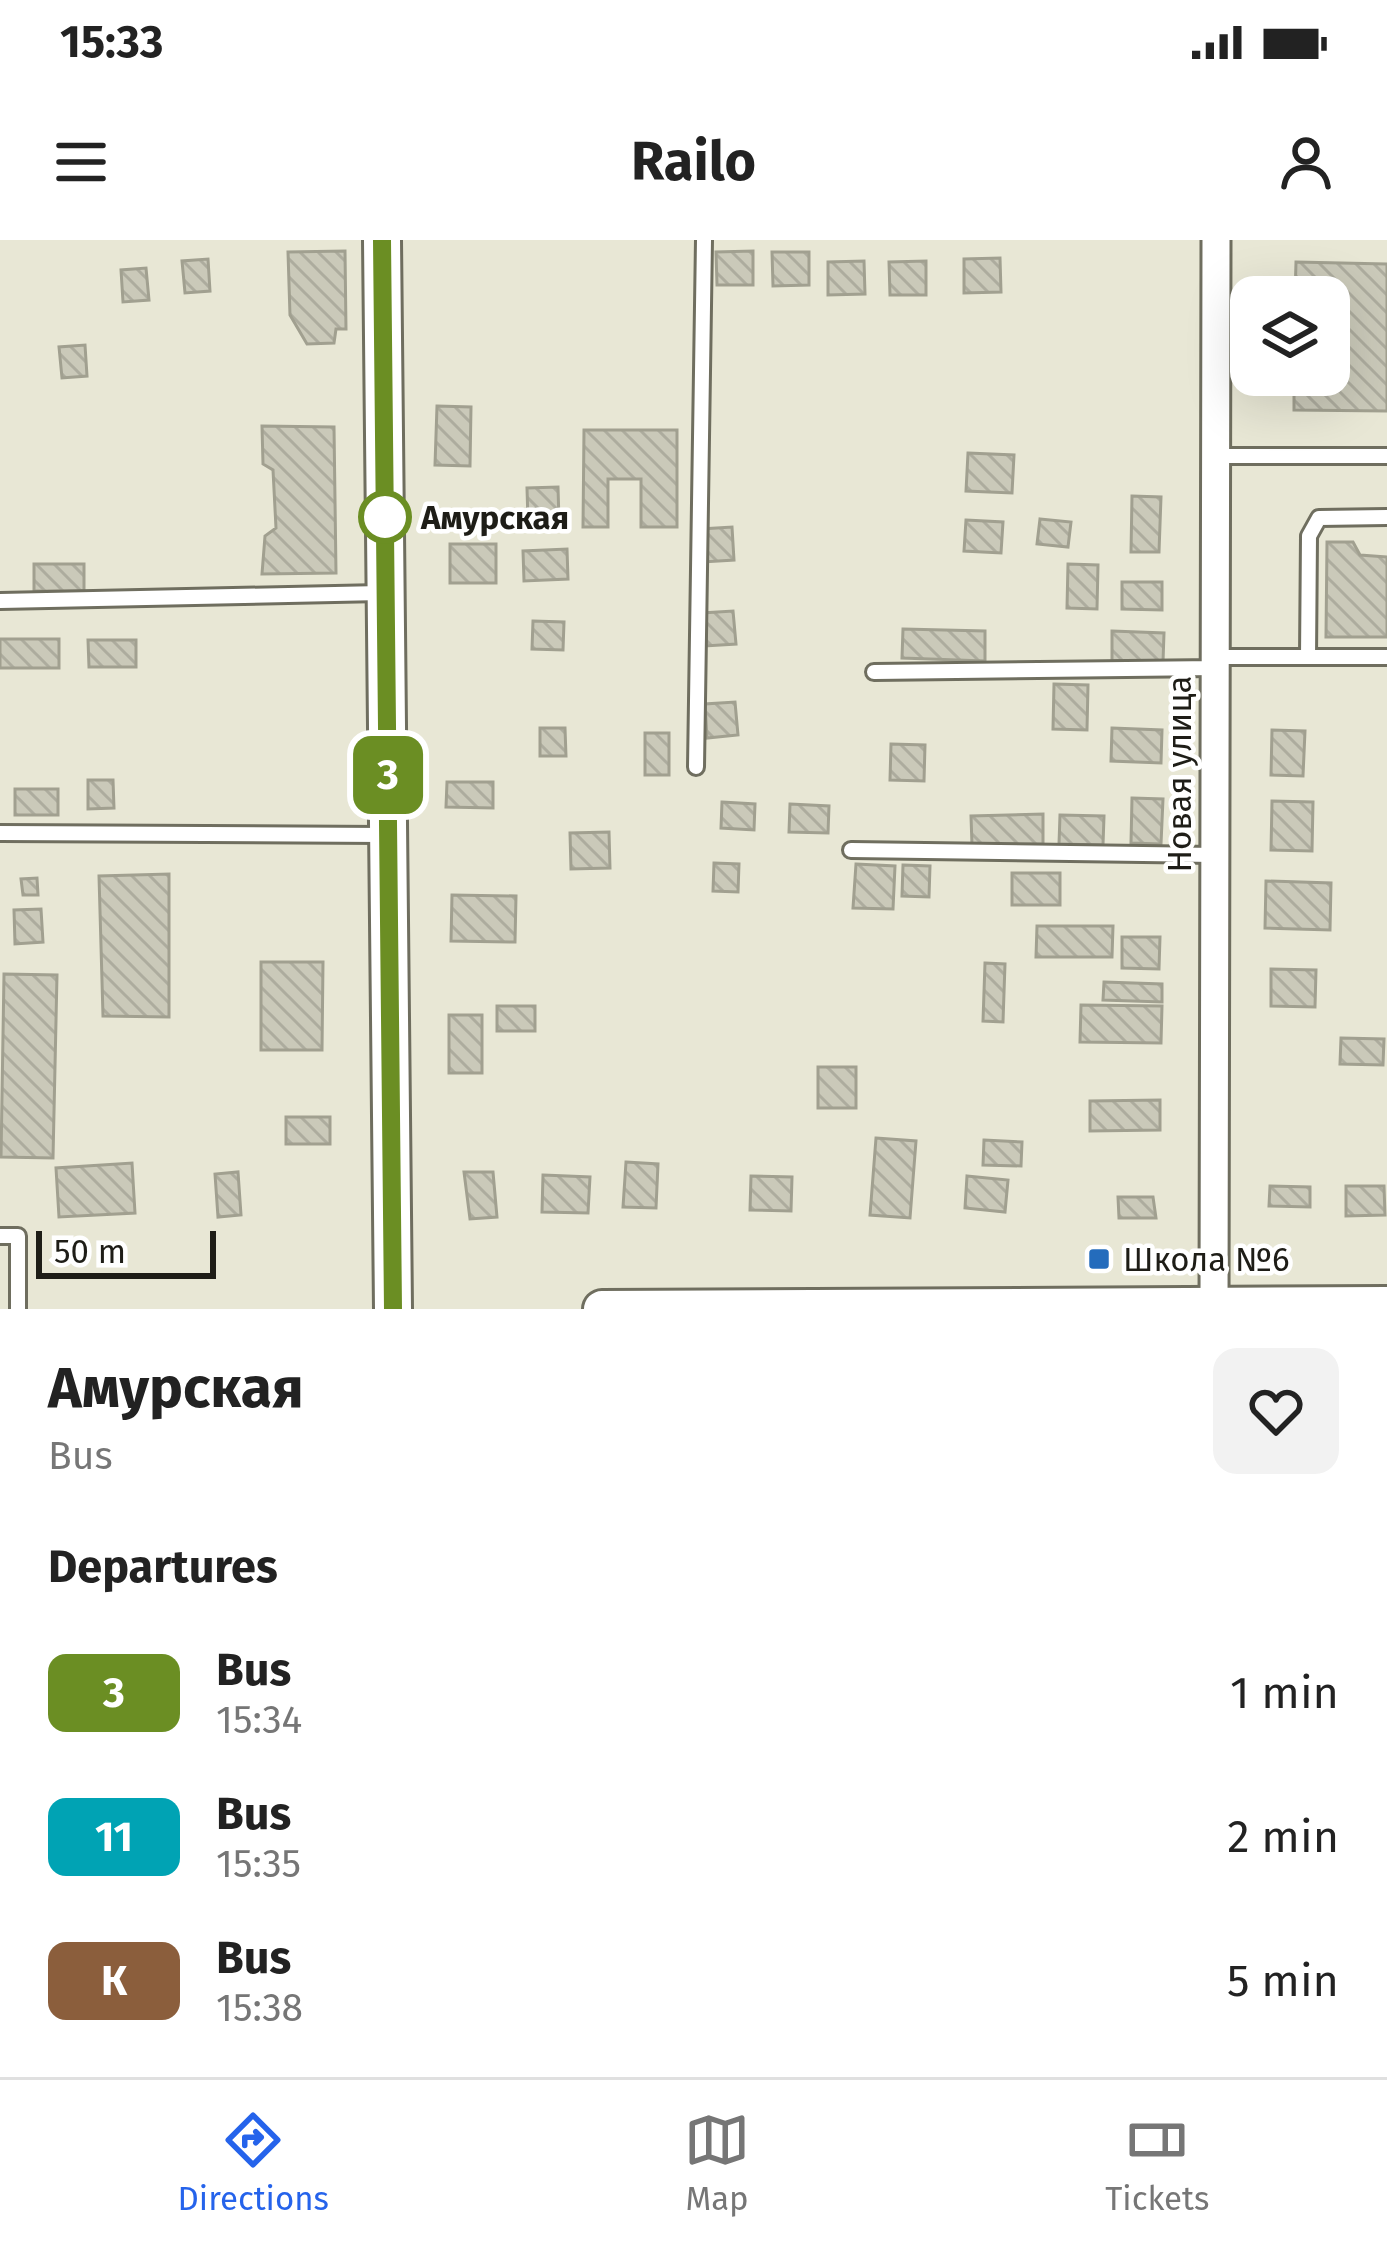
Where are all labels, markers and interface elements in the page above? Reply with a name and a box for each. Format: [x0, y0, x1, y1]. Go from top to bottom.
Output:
text: 15:33 [60, 15, 163, 69]
icon: menu [48, 129, 114, 195]
icon: person [1273, 129, 1339, 195]
text: Railo [631, 130, 756, 194]
map controls [1230, 276, 1350, 396]
button: layers [1230, 276, 1350, 396]
marker: Амурская [360, 492, 410, 542]
place label: Амурская [420, 498, 569, 538]
street label: Новая улица [1160, 676, 1200, 872]
line badge: 3 [349, 736, 427, 814]
text: 3 [377, 750, 399, 800]
scale bar [36, 1225, 216, 1278]
text: 50 m [54, 1232, 126, 1272]
place label: Школа №6 [1123, 1240, 1290, 1280]
marker: Школа №6 [1086, 1246, 1112, 1272]
button: heart [1213, 1348, 1339, 1474]
text: Амурская [48, 1354, 304, 1422]
text: Bus [48, 1433, 113, 1479]
text: Departures [48, 1540, 278, 1594]
text: Bus [216, 1643, 291, 1697]
text: 1 min [1230, 1666, 1339, 1720]
text: 3 [103, 1668, 125, 1718]
text: 15:34 [216, 1697, 302, 1743]
text: Bus [216, 1787, 291, 1841]
text: 2 min [1227, 1810, 1339, 1864]
text: 11 [95, 1812, 133, 1862]
text: 15:35 [216, 1841, 301, 1887]
text: Bus [216, 1931, 291, 1985]
text: 5 min [1227, 1954, 1339, 2008]
text: К [101, 1956, 127, 2006]
text: 15:38 [216, 1985, 303, 2031]
tab: Directions [178, 2107, 329, 2219]
tab: Map [684, 2107, 750, 2219]
tab: Tickets [1105, 2107, 1209, 2219]

